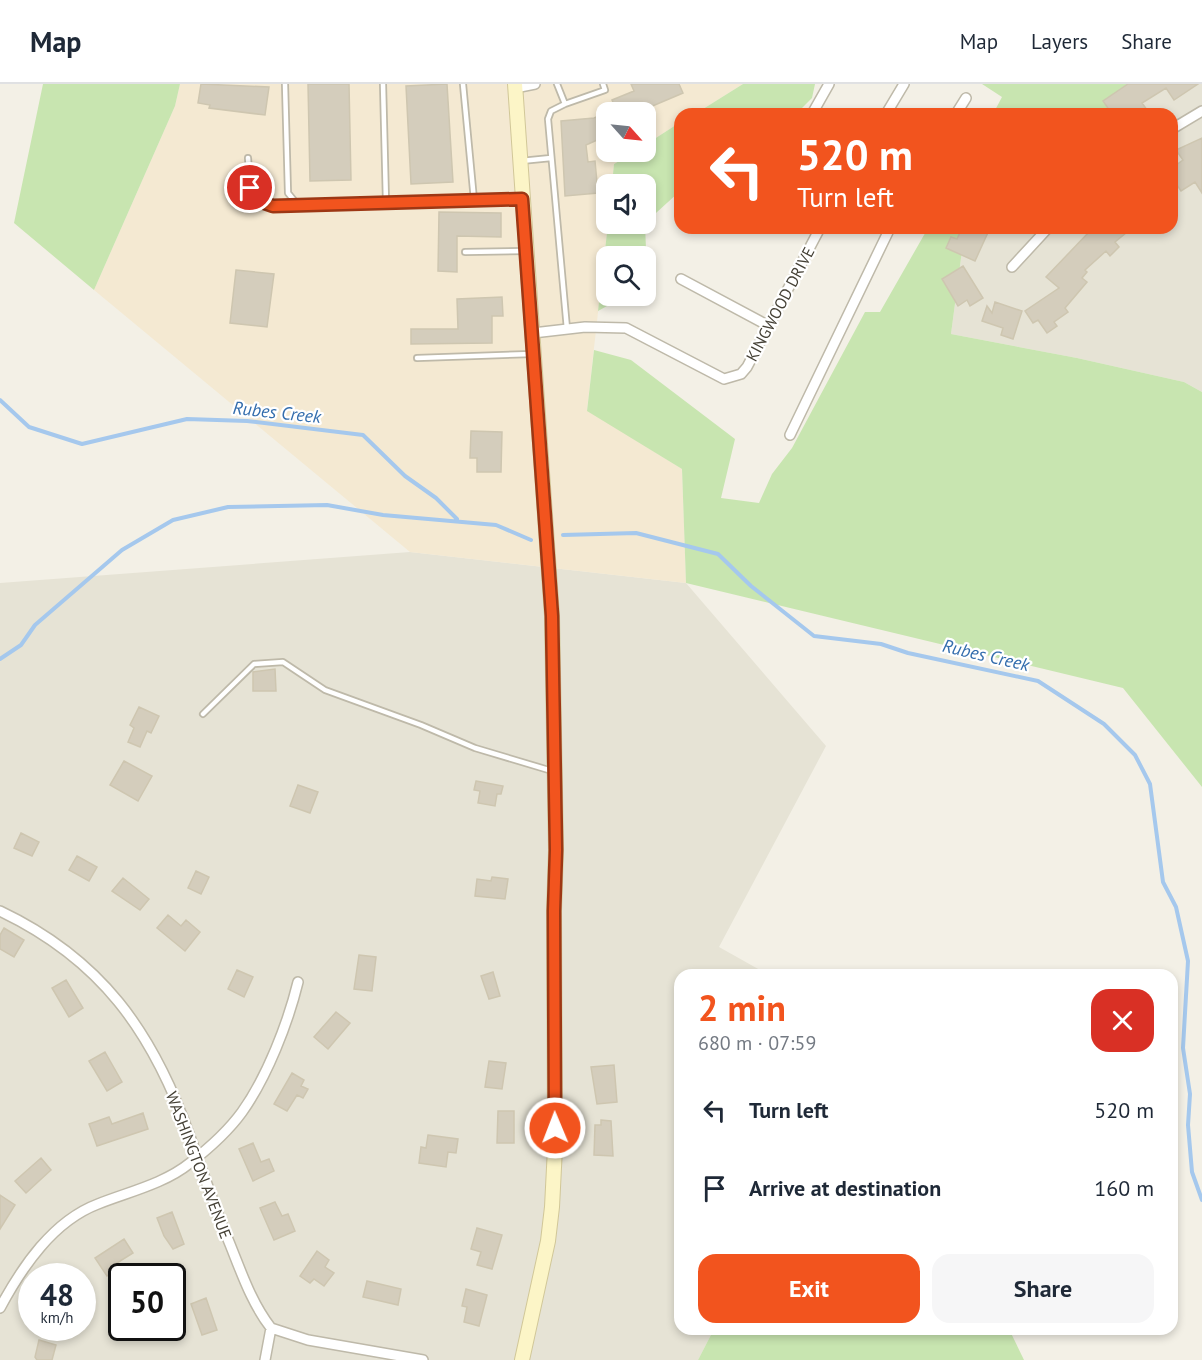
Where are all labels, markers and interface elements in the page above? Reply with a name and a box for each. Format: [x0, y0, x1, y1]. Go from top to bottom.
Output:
text: Map [30, 23, 81, 60]
text: Map [960, 28, 998, 55]
text: Layers [1031, 28, 1088, 55]
text: Share [1121, 28, 1172, 55]
north arrow [596, 102, 656, 162]
map controls [596, 102, 656, 306]
text: 520 m [797, 127, 913, 182]
icon: left [698, 132, 776, 210]
pin [224, 162, 275, 213]
icon: arrive [233, 171, 266, 204]
button: sound [596, 174, 656, 234]
text: Turn left [797, 180, 894, 214]
street label: KINGWOOD DRIVE [741, 243, 819, 365]
button: search [596, 246, 656, 306]
water label: Rubes Creek [232, 396, 323, 428]
water label: Rubes Creek [940, 634, 1033, 676]
text: 2 min [698, 984, 786, 1031]
button: close [1091, 989, 1154, 1052]
text: 680 m · 07:59 [698, 1030, 816, 1056]
street label: WASHINGTON AVENUE [162, 1088, 236, 1242]
icon: left [698, 1094, 731, 1127]
position arrow [523, 1096, 587, 1160]
text: Turn left [749, 1096, 829, 1124]
text: 520 m [1094, 1096, 1154, 1124]
icon: arrive [698, 1172, 731, 1205]
text: Arrive at destination [749, 1174, 941, 1202]
text: 160 m [1094, 1174, 1154, 1202]
button: Exit [698, 1254, 920, 1323]
button: Share [932, 1254, 1154, 1323]
speed limit sign: 50 [108, 1263, 186, 1341]
text: 48 [40, 1275, 74, 1314]
text: km/h [41, 1308, 73, 1327]

